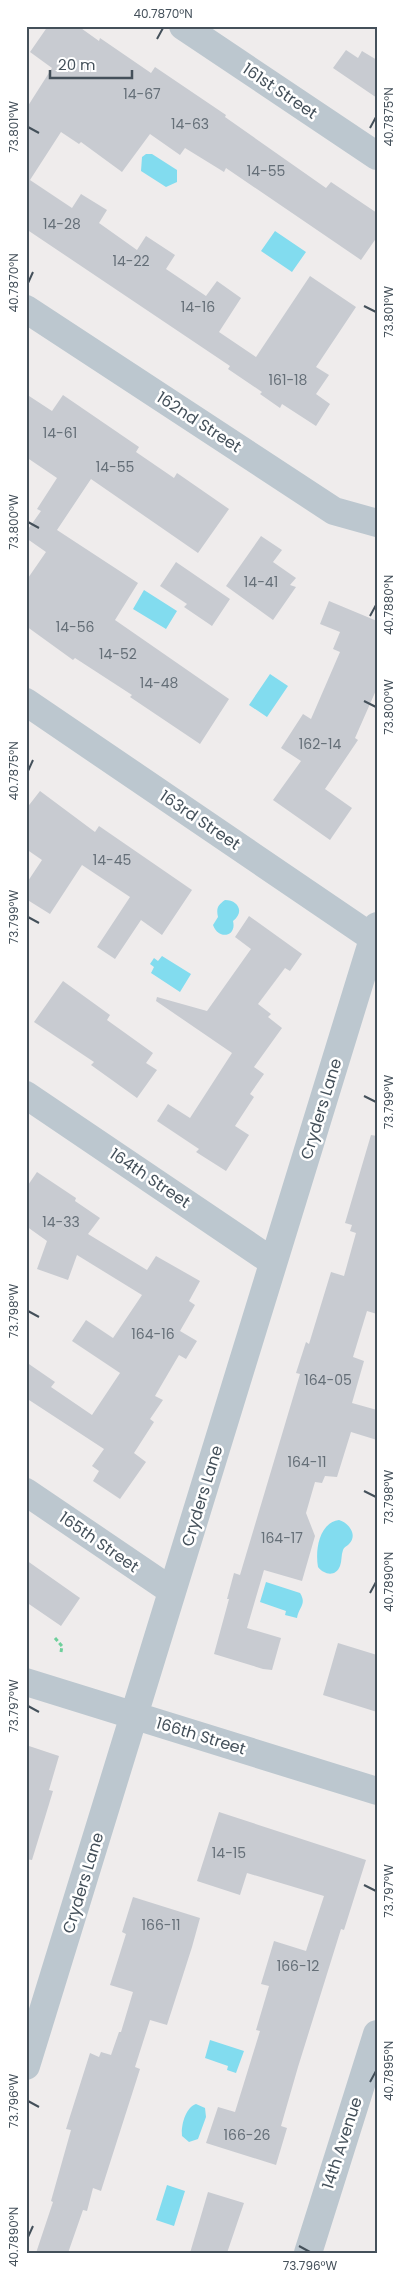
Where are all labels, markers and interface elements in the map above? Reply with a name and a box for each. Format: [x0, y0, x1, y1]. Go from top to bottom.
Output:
text: 40.7870°N [133, 5, 193, 22]
scale bar [50, 48, 132, 80]
text: 20 m [58, 54, 96, 75]
street label: 161st Street [238, 58, 322, 125]
house number: 14-67 [123, 84, 161, 104]
text: 40.7875°N [380, 87, 397, 147]
text: 73.801°W [5, 101, 22, 153]
house number: 14-63 [171, 114, 209, 134]
house number: 14-55 [247, 161, 285, 181]
house number: 14-28 [43, 214, 81, 234]
house number: 14-22 [112, 251, 150, 271]
text: 40.7870°N [5, 253, 22, 313]
text: 73.801°W [380, 286, 397, 338]
house number: 14-16 [181, 297, 215, 317]
house number: 161-18 [269, 370, 308, 390]
street label: 162nd Street [152, 386, 246, 458]
house number: 14-61 [43, 423, 77, 443]
house number: 14-55 [96, 457, 134, 477]
text: 73.800°W [5, 494, 22, 550]
house number: 14-41 [244, 572, 278, 592]
text: 40.7880°N [380, 575, 397, 635]
house number: 14-56 [56, 617, 94, 637]
house number: 14-52 [99, 644, 137, 664]
house number: 14-48 [140, 673, 178, 693]
text: 73.800°W [380, 679, 397, 735]
house number: 162-14 [299, 734, 341, 754]
text: 40.7875°N [5, 741, 22, 801]
street label: 163rd Street [155, 785, 245, 856]
house number: 14-45 [93, 850, 131, 870]
text: 73.799°W [5, 889, 22, 944]
street label: Cryders Lane [295, 1056, 347, 1162]
text: 73.799°W [380, 1074, 397, 1129]
street label: 164th Street [105, 1143, 195, 1214]
house number: 14-33 [42, 1212, 80, 1232]
text: 73.798°W [5, 1283, 22, 1338]
house number: 164-16 [131, 1324, 175, 1344]
house number: 164-05 [304, 1370, 352, 1390]
street label: Cryders Lane [176, 1443, 228, 1549]
house number: 164-11 [288, 1452, 326, 1472]
text: 73.798°W [380, 1469, 397, 1524]
street label: 165th Street [55, 1506, 144, 1578]
house number: 164-17 [261, 1528, 303, 1548]
text: 40.7890°N [380, 1552, 397, 1612]
text: 73.797°W [5, 1679, 22, 1733]
street label: 166th Street [153, 1711, 249, 1761]
street label: Cryders Lane [57, 1830, 109, 1936]
house number: 14-15 [212, 1843, 246, 1863]
text: 73.797°W [380, 1864, 397, 1918]
house number: 166-11 [142, 1915, 180, 1935]
house number: 166-12 [277, 1956, 319, 1976]
text: 40.7895°N [380, 2041, 397, 2101]
text: 73.796°W [5, 2073, 22, 2128]
street label: 14th Avenue [316, 2094, 368, 2192]
house number: 166-26 [224, 2125, 271, 2145]
text: 40.7890°N [5, 2207, 22, 2267]
text: 73.796°W [283, 2257, 338, 2274]

